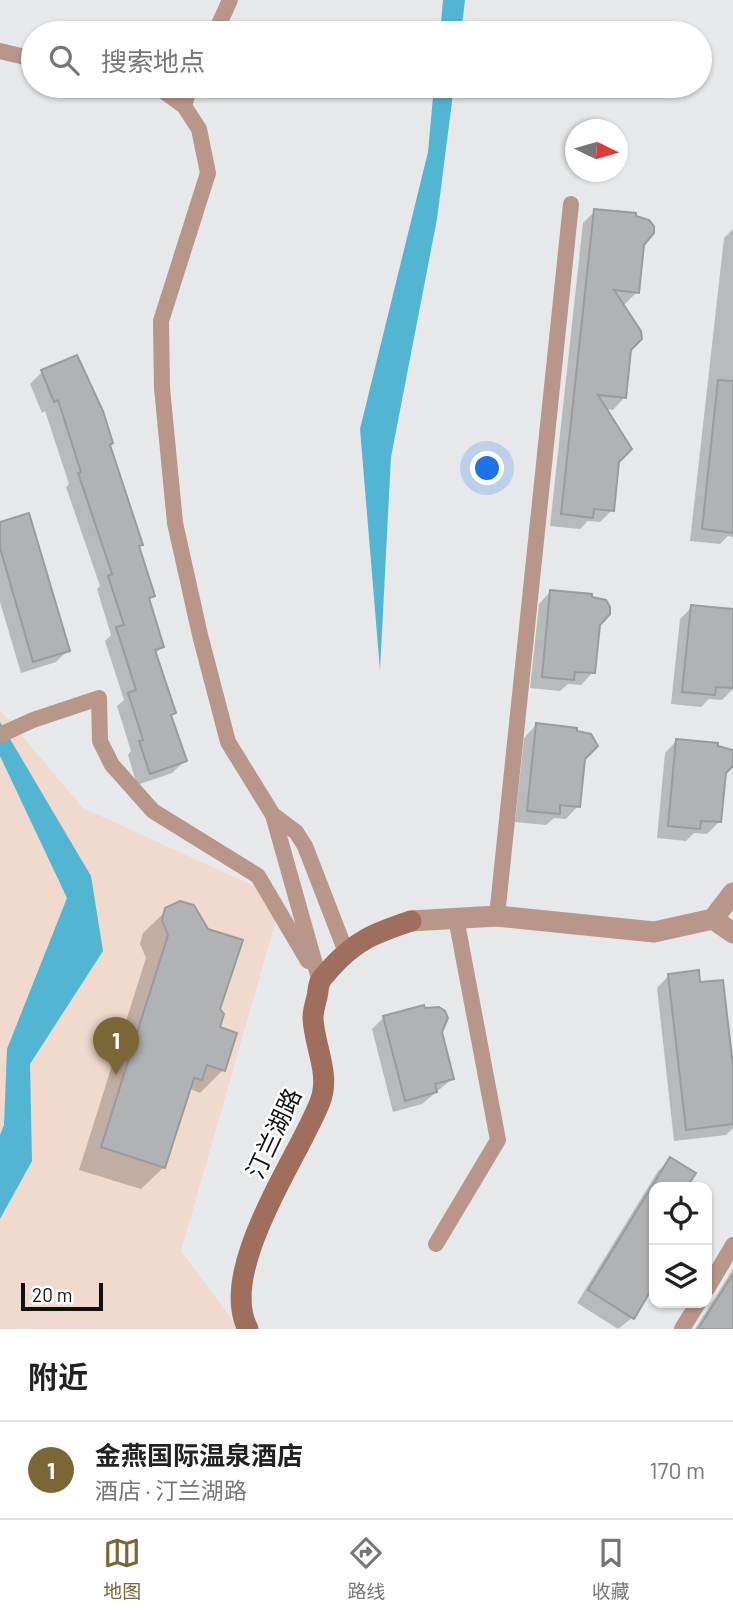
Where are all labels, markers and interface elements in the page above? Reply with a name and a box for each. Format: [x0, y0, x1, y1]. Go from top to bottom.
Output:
search box [21, 21, 712, 98]
icon: search [45, 41, 83, 79]
text: 搜索地点 [101, 45, 205, 76]
north arrow [565, 119, 628, 182]
your location [470, 451, 504, 485]
pin: 1 [93, 1017, 139, 1075]
street label: 汀兰湖路 [240, 1083, 306, 1183]
map controls [649, 1182, 712, 1308]
button: locate [649, 1182, 712, 1245]
button: layers [649, 1245, 712, 1308]
scale bar [21, 1280, 103, 1312]
text: 20 m [32, 1283, 72, 1306]
text: 附近 [28, 1358, 88, 1394]
text: 金燕国际温泉酒店 [95, 1439, 303, 1470]
text: 1 [47, 1456, 55, 1484]
text: 170 m [649, 1456, 705, 1484]
text: 酒店 · 汀兰湖路 [95, 1476, 247, 1504]
tab: 地图 [103, 1534, 141, 1603]
tab: 路线 [347, 1534, 386, 1603]
tab: 收藏 [592, 1534, 630, 1603]

